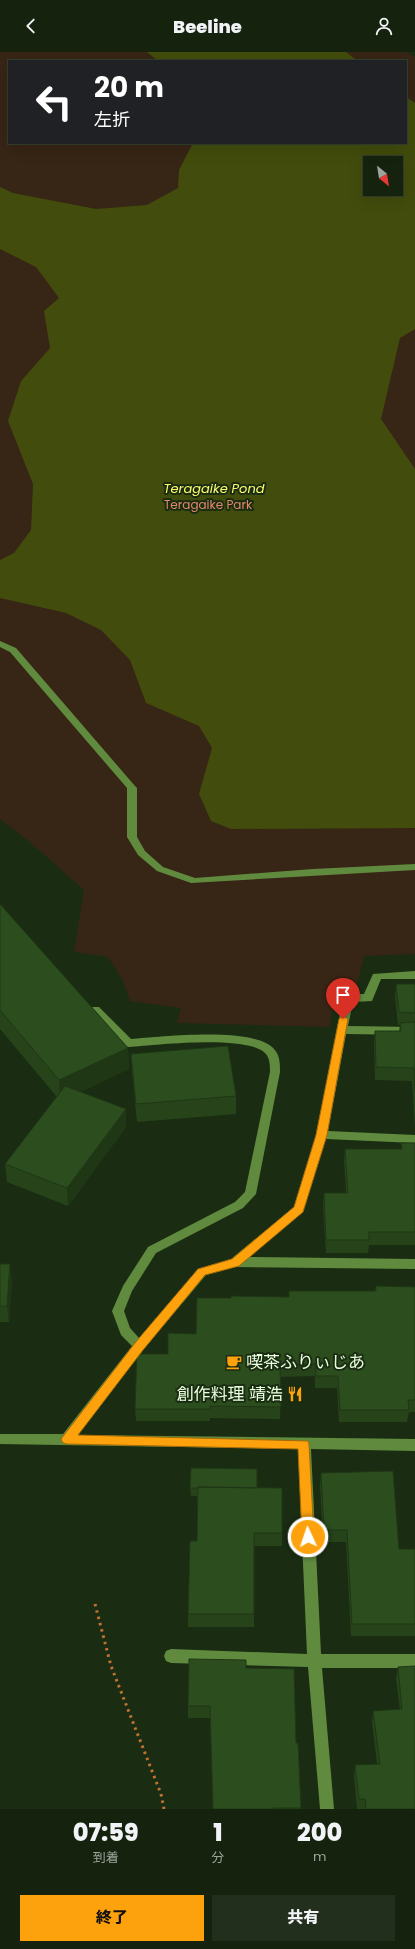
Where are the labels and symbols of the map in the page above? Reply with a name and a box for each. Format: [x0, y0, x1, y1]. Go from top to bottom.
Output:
north arrow [363, 156, 403, 196]
water label: Teragaike Pond [163, 479, 265, 498]
park label: Teragaike Park [164, 496, 253, 513]
pin [326, 978, 360, 1019]
place label: 喫茶ふりぃじあ [246, 1350, 365, 1374]
cafe icon: 喫茶ふりぃじあ [225, 1353, 243, 1371]
place label: 創作料理 靖浩 [176, 1382, 283, 1406]
restaurant icon: 創作料理 靖浩 [286, 1385, 304, 1403]
position arrow [287, 1516, 329, 1558]

